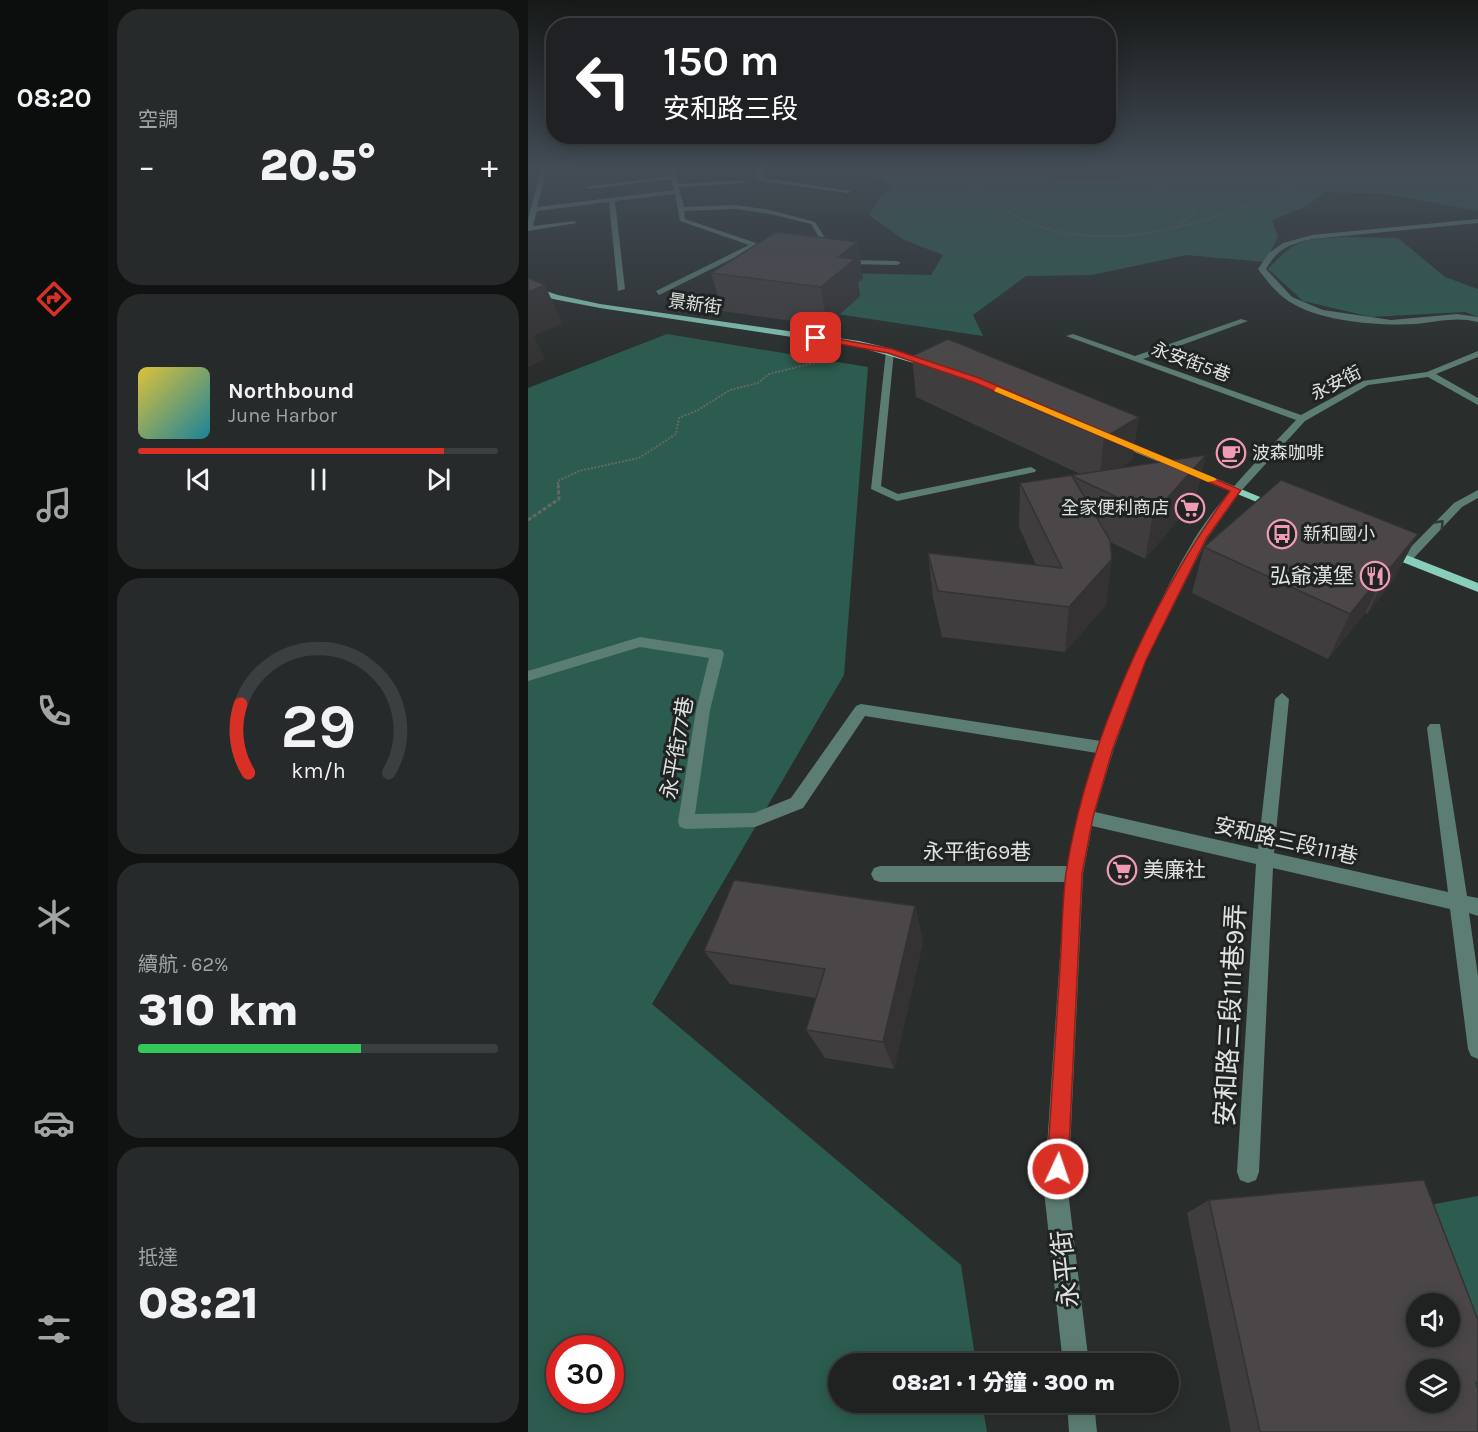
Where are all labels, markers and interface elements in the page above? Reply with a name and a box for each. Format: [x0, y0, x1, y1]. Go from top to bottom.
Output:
text: 150 m [663, 36, 779, 86]
icon: left [564, 42, 642, 120]
text: 08:20 [16, 82, 92, 114]
text: 安和路三段 [663, 93, 798, 125]
text: 空調 [138, 108, 178, 131]
text: 20.5° [260, 139, 376, 191]
text: − [138, 147, 155, 185]
text: + [481, 147, 498, 185]
icon: directions [33, 278, 75, 320]
street label: 景新街 [667, 289, 723, 319]
pin [790, 312, 841, 363]
icon: arrive [799, 321, 832, 354]
street label: 永安街5巷 [1149, 338, 1233, 386]
street label: 永安街 [1307, 361, 1365, 405]
text: Northbound [228, 378, 354, 404]
text: June Harbor [228, 404, 337, 427]
cafe icon: 波森咖啡 [1215, 437, 1247, 469]
place label: 波森咖啡 [1252, 442, 1324, 464]
icon: previous [182, 463, 215, 496]
icon: pause [302, 463, 335, 496]
icon: next [422, 463, 455, 496]
icon: music [33, 484, 75, 526]
supermarket icon: 全家便利商店 [1174, 492, 1206, 524]
place label: 全家便利商店 [1061, 497, 1169, 519]
bus stop icon: 新和國小 [1266, 518, 1298, 550]
one-way arrow [1433, 520, 1444, 531]
place label: 新和國小 [1303, 523, 1375, 545]
restaurant icon: 弘爺漢堡 [1359, 560, 1391, 592]
place label: 弘爺漢堡 [1270, 564, 1354, 588]
icon: phone [33, 690, 75, 732]
text: 29 [280, 690, 356, 763]
street label: 永平街77巷 [656, 695, 698, 801]
text: km/h [291, 758, 345, 783]
street label: 安和路三段111巷 [1212, 813, 1360, 869]
street label: 永平街69巷 [923, 840, 1031, 864]
supermarket icon: 美廉社 [1106, 854, 1138, 886]
place label: 美廉社 [1143, 858, 1206, 882]
icon: climate [33, 896, 75, 938]
street label: 安和路三段111巷9弄 [1209, 903, 1252, 1127]
text: 續航 · 62% [138, 953, 229, 976]
text: 310 km [138, 984, 298, 1036]
icon: car [33, 1102, 75, 1144]
position arrow [1026, 1137, 1090, 1201]
street label: 永平街 [1046, 1229, 1085, 1309]
text: 抵達 [138, 1246, 178, 1269]
text: 08:21 [138, 1277, 259, 1329]
map controls [1406, 1293, 1460, 1413]
button: sound [1406, 1293, 1460, 1347]
icon: filters [33, 1308, 75, 1350]
speed limit sign: 30 [546, 1335, 624, 1413]
button: layers [1406, 1359, 1460, 1413]
text: 08:21 · 1 分鐘 · 300 m [892, 1370, 1115, 1396]

